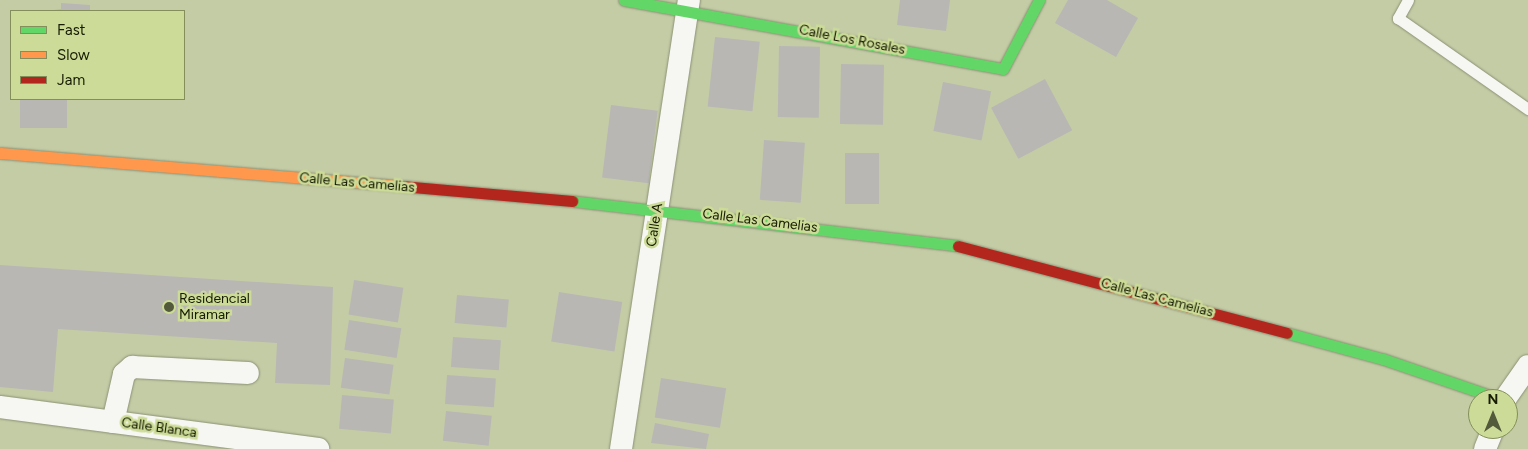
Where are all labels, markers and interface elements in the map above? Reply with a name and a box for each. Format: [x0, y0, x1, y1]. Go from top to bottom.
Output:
legend [10, 10, 185, 100]
text: Fast [57, 21, 85, 39]
street label: Calle Los Rosales [798, 21, 906, 59]
text: Slow [57, 46, 90, 64]
text: Jam [57, 71, 85, 89]
street label: Calle Las Camelias [299, 170, 415, 196]
street label: Calle A [643, 202, 667, 248]
street label: Calle Las Camelias [702, 206, 818, 236]
street label: Calle Las Camelias [1099, 275, 1215, 321]
place label: Residencial Miramar [179, 291, 250, 324]
marker: Residencial Miramar [163, 301, 175, 313]
north arrow [1468, 389, 1518, 439]
text: N [1488, 391, 1498, 408]
street label: Calle Blanca [120, 414, 198, 442]

